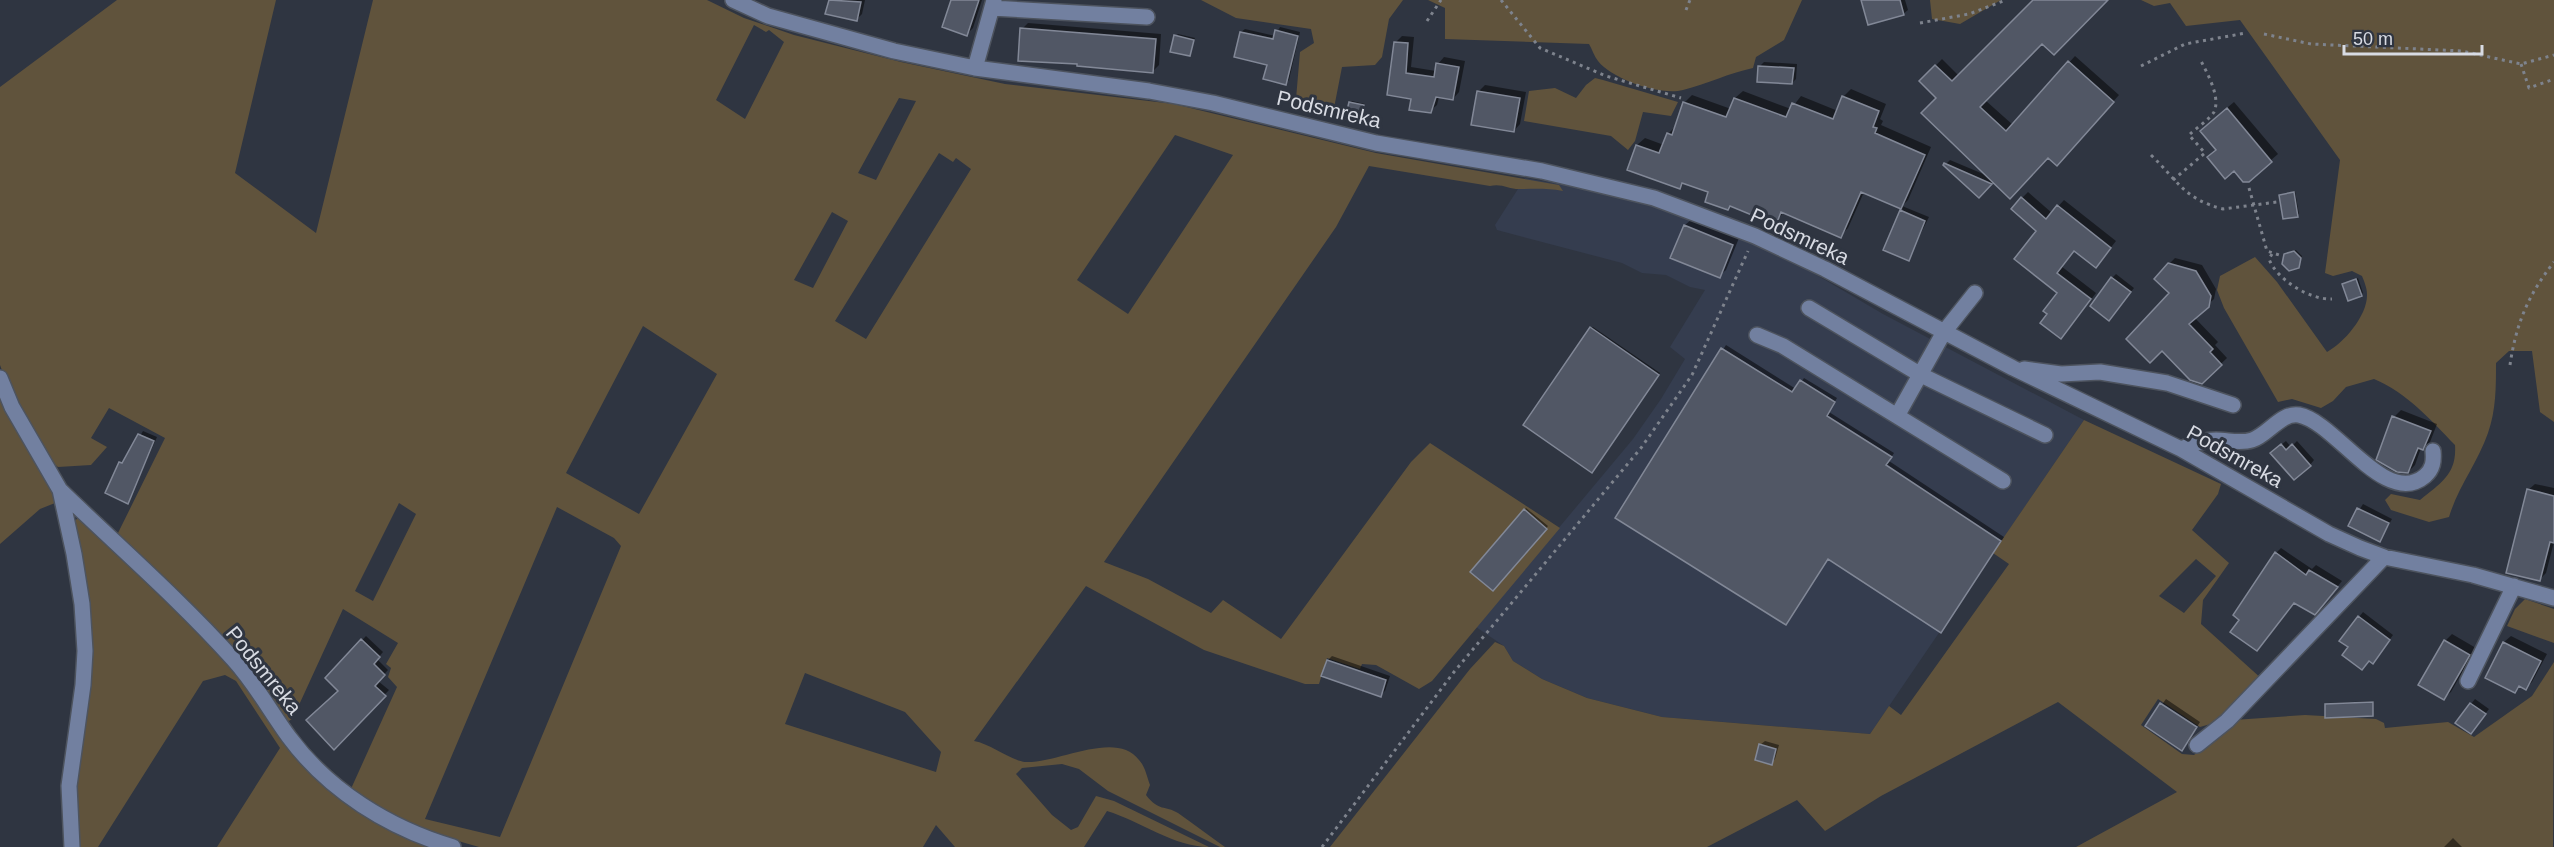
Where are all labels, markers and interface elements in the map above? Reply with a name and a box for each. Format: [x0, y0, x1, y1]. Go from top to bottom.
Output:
scale bar [2344, 18, 2482, 56]
text: 50 m [2353, 29, 2393, 49]
street label: Podsmreka [1275, 86, 1384, 132]
street label: Podsmreka [1747, 203, 1853, 269]
street label: Podsmreka [2183, 420, 2287, 492]
street label: Podsmreka [222, 621, 307, 719]

